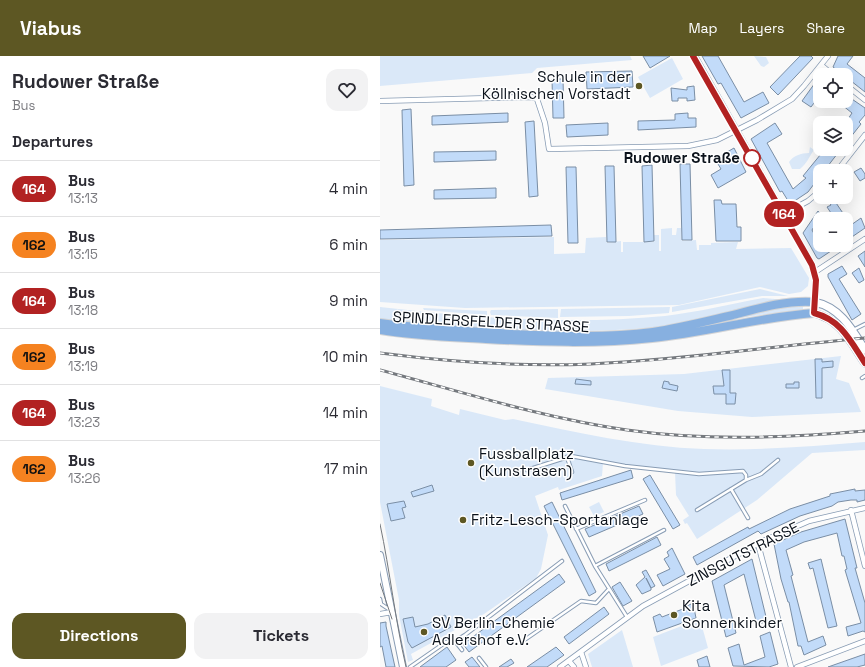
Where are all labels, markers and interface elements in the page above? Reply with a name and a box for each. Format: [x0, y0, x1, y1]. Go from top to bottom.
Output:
text: Viabus [20, 16, 82, 41]
text: Map [688, 19, 718, 37]
text: Layers [740, 19, 784, 37]
text: Share [806, 19, 845, 37]
place label: Schule in der Köllnischen Vorstadt [482, 67, 631, 103]
map controls [813, 68, 853, 252]
button: locate [813, 68, 853, 108]
text: Rudower Straße [12, 69, 159, 94]
button: heart [326, 69, 368, 111]
marker: Schule in der Köllnischen Vorstadt [634, 81, 644, 91]
text: Bus [12, 97, 35, 114]
button: layers [813, 116, 853, 156]
text: Departures [12, 132, 93, 151]
place label: Rudower Straße [624, 148, 740, 167]
marker: Rudower Straße [743, 149, 761, 167]
button: + [813, 164, 853, 204]
text: Bus [68, 171, 95, 190]
text: 4 min [329, 179, 368, 198]
text: 164 [22, 180, 46, 198]
text: 13:13 [68, 190, 98, 207]
line badge: 164 [761, 201, 807, 227]
text: 164 [772, 205, 796, 223]
button: − [813, 212, 853, 252]
text: Bus [68, 227, 95, 246]
text: 6 min [329, 235, 368, 254]
text: 162 [22, 236, 46, 254]
text: 13:15 [68, 246, 98, 263]
text: Bus [68, 283, 95, 302]
text: 9 min [329, 291, 368, 310]
text: 164 [22, 292, 46, 310]
text: 13:18 [68, 302, 98, 319]
street label: SPINDLERSFELDER STRASSE [392, 307, 590, 336]
text: Bus [68, 339, 95, 358]
text: 10 min [322, 347, 368, 366]
text: 162 [22, 348, 46, 366]
text: 13:19 [68, 358, 98, 375]
text: Bus [68, 395, 95, 414]
text: 14 min [323, 403, 368, 422]
text: 164 [22, 404, 46, 422]
text: 13:23 [68, 414, 100, 431]
place label: Fussballplatz (Kunstrasen) [479, 444, 574, 481]
text: Bus [68, 451, 95, 470]
marker: Fussballplatz (Kunstrasen) [466, 458, 476, 468]
text: 17 min [324, 459, 368, 478]
text: 162 [22, 460, 46, 478]
text: 13:26 [68, 470, 100, 487]
place label: Fritz-Lesch-Sportanlage [471, 510, 649, 529]
marker: Fritz-Lesch-Sportanlage [458, 515, 468, 525]
street label: ZINSGUTSTRASSE [684, 517, 802, 590]
place label: Kita Sonnenkinder [682, 596, 782, 632]
marker: Kita Sonnenkinder [669, 610, 679, 620]
button: Directions [12, 613, 186, 659]
button: Tickets [194, 613, 368, 659]
place label: SV Berlin-Chemie Adlershof e.V. [432, 613, 555, 649]
marker: SV Berlin-Chemie Adlershof e.V. [419, 627, 429, 637]

